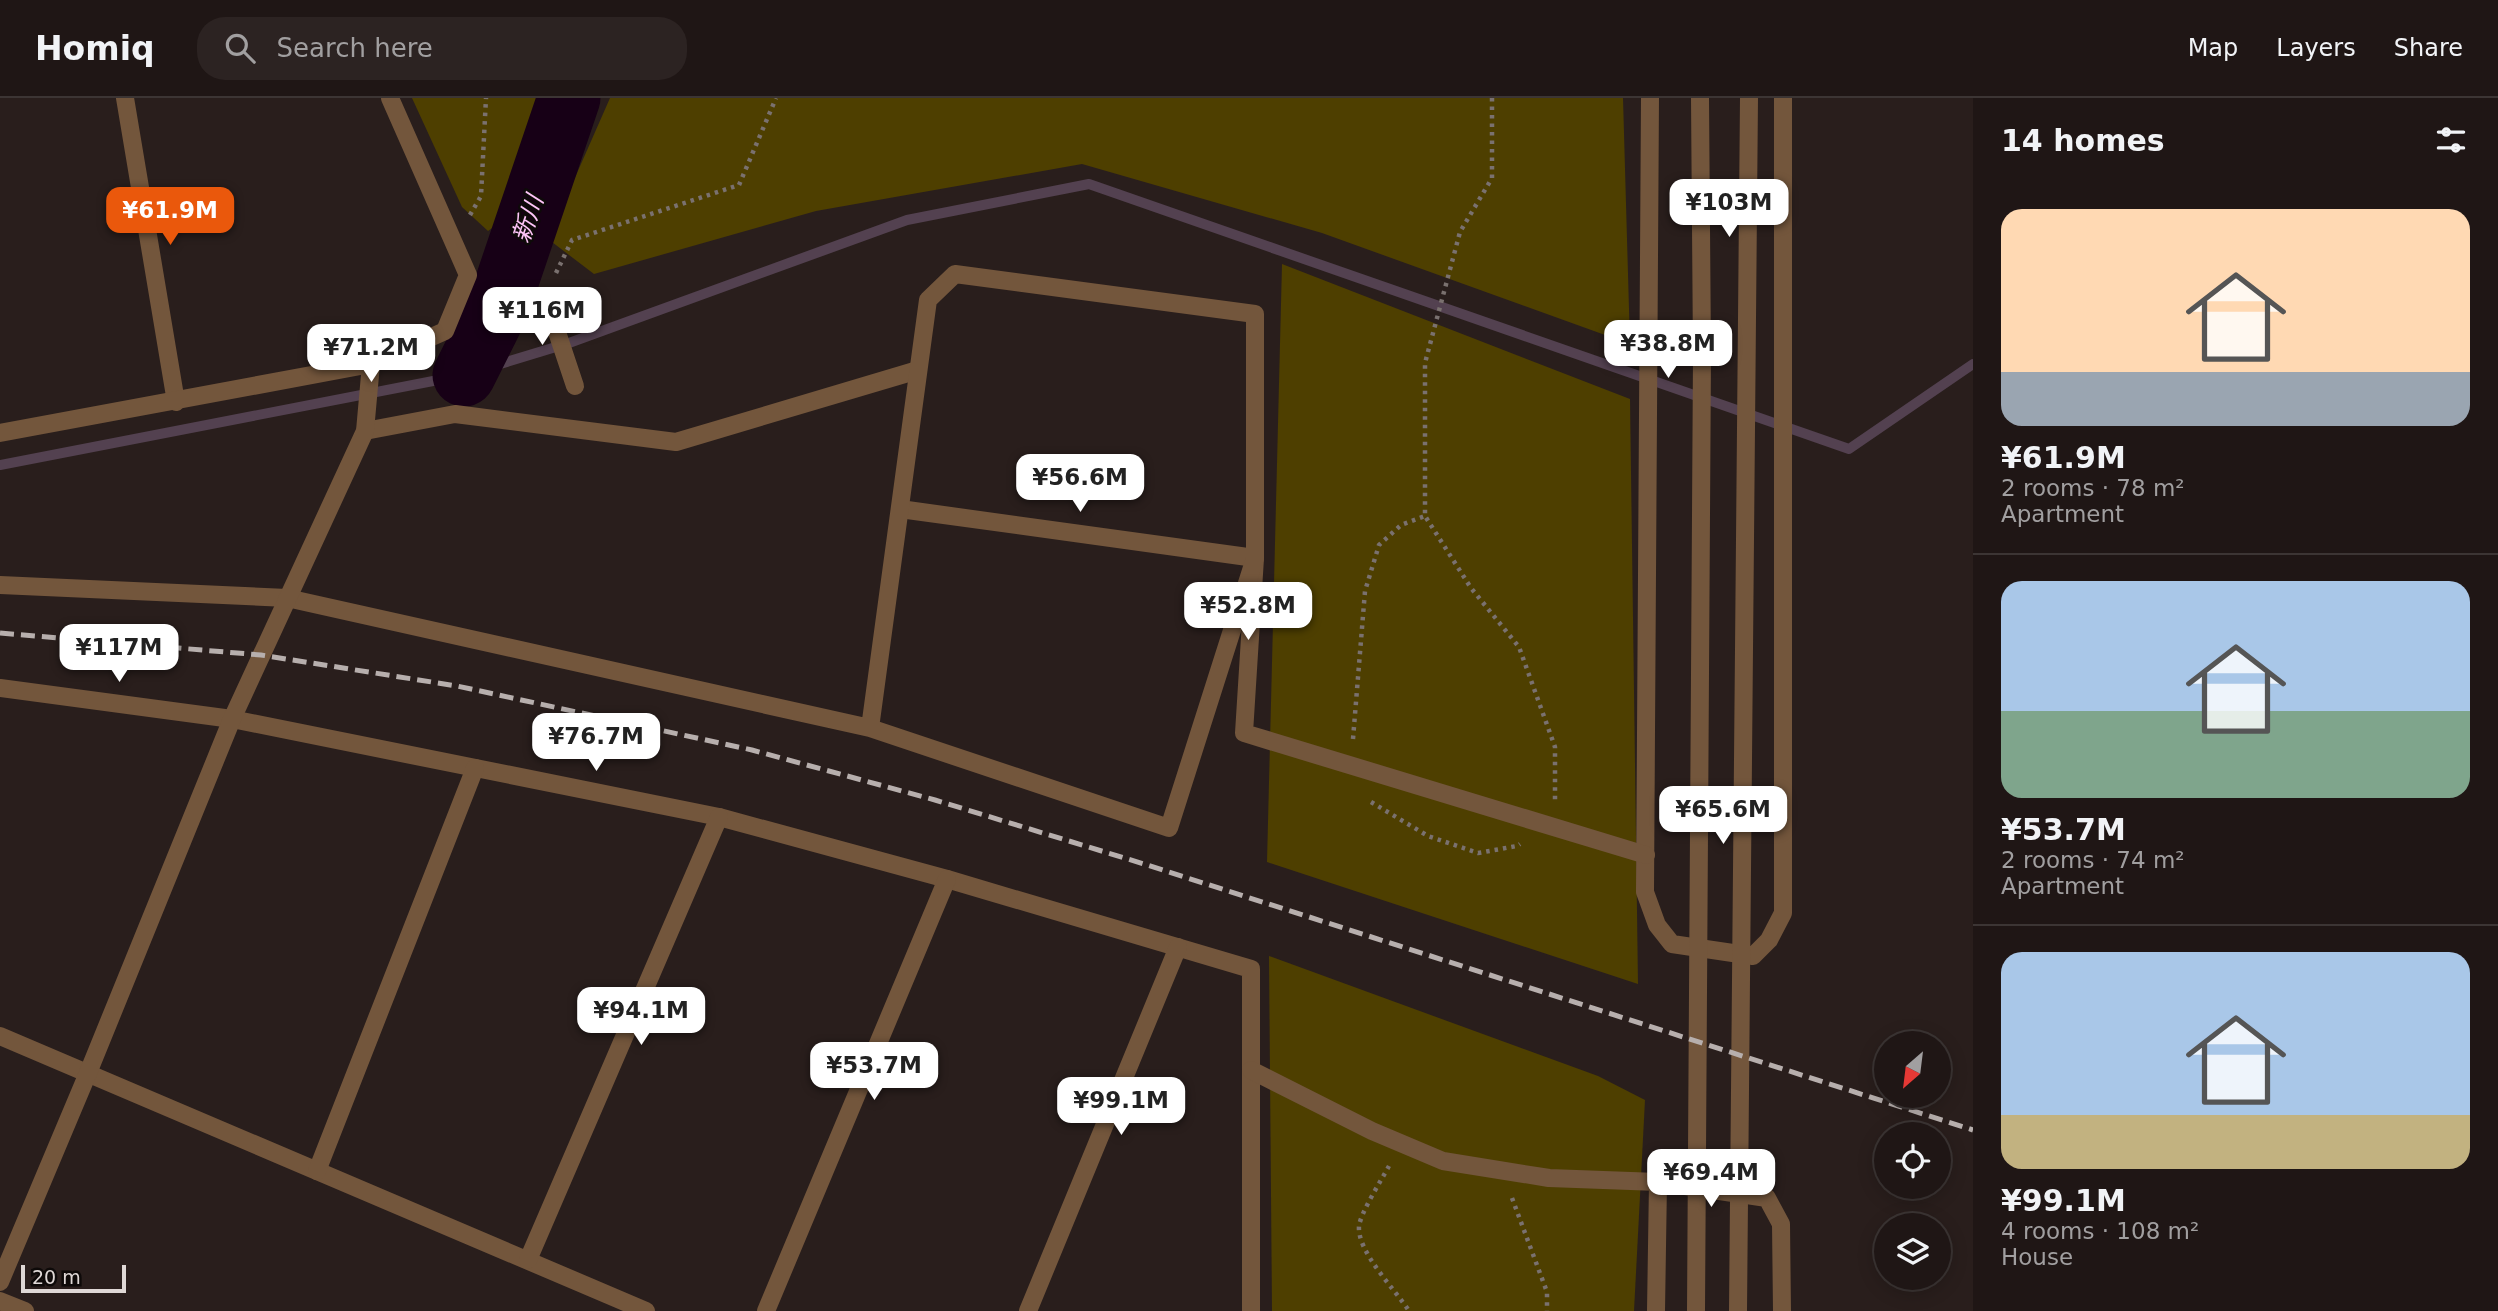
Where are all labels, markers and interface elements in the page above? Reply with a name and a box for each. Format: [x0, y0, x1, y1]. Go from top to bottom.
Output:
search box [197, 17, 687, 80]
text: Homiq [35, 29, 155, 68]
icon: search [221, 29, 259, 67]
text: Search here [277, 33, 433, 63]
text: Map [2188, 34, 2238, 62]
text: Layers [2276, 34, 2356, 62]
text: Share [2394, 34, 2463, 62]
icon: filters [2432, 121, 2470, 159]
text: 14 homes [2001, 123, 2165, 158]
pin: ¥103M [1680, 180, 1778, 239]
pin: ¥61.9M [113, 188, 227, 247]
water label: 新川 [507, 189, 550, 246]
text: ¥103M [1686, 189, 1772, 215]
text: ¥61.9M [122, 197, 218, 223]
icon: home [2173, 254, 2299, 380]
pin: ¥116M [493, 288, 591, 347]
text: ¥116M [499, 297, 585, 323]
pin: ¥38.8M [1611, 320, 1725, 380]
pin: ¥71.2M [314, 324, 428, 384]
text: ¥38.8M [1620, 330, 1716, 356]
text: ¥71.2M [323, 334, 419, 360]
text: ¥61.9M [2001, 440, 2126, 475]
pin: ¥56.6M [1023, 454, 1137, 514]
text: ¥56.6M [1032, 464, 1128, 490]
text: 2 rooms · 78 m² [2001, 475, 2185, 501]
text: Apartment [2001, 501, 2124, 527]
pin: ¥52.8M [1191, 582, 1305, 642]
text: ¥52.8M [1200, 592, 1296, 618]
pin: ¥117M [70, 624, 168, 684]
icon: home [2173, 626, 2299, 752]
text: ¥117M [76, 634, 162, 660]
pin: ¥76.7M [539, 714, 653, 773]
text: ¥76.7M [548, 723, 644, 749]
pin: ¥65.6M [1666, 786, 1780, 846]
text: ¥65.6M [1675, 796, 1771, 822]
text: ¥53.7M [2001, 812, 2126, 847]
text: 2 rooms · 74 m² [2001, 847, 2185, 873]
text: Apartment [2001, 873, 2124, 899]
pin: ¥94.1M [584, 988, 698, 1047]
text: ¥94.1M [593, 997, 689, 1023]
icon: home [2173, 997, 2299, 1123]
north arrow [1874, 1031, 1951, 1108]
map controls [1874, 1031, 1951, 1290]
pin: ¥53.7M [817, 1042, 931, 1102]
text: ¥53.7M [826, 1052, 922, 1078]
pin: ¥99.1M [1064, 1077, 1178, 1137]
text: ¥99.1M [1073, 1087, 1169, 1113]
button: locate [1874, 1122, 1951, 1199]
pin: ¥69.4M [1654, 1150, 1768, 1209]
text: ¥69.4M [1663, 1159, 1759, 1185]
text: ¥99.1M [2001, 1183, 2126, 1218]
button: layers [1874, 1213, 1951, 1290]
text: 4 rooms · 108 m² [2001, 1218, 2199, 1244]
text: House [2001, 1244, 2073, 1270]
scale bar [21, 1262, 126, 1294]
text: 20 m [32, 1266, 81, 1288]

